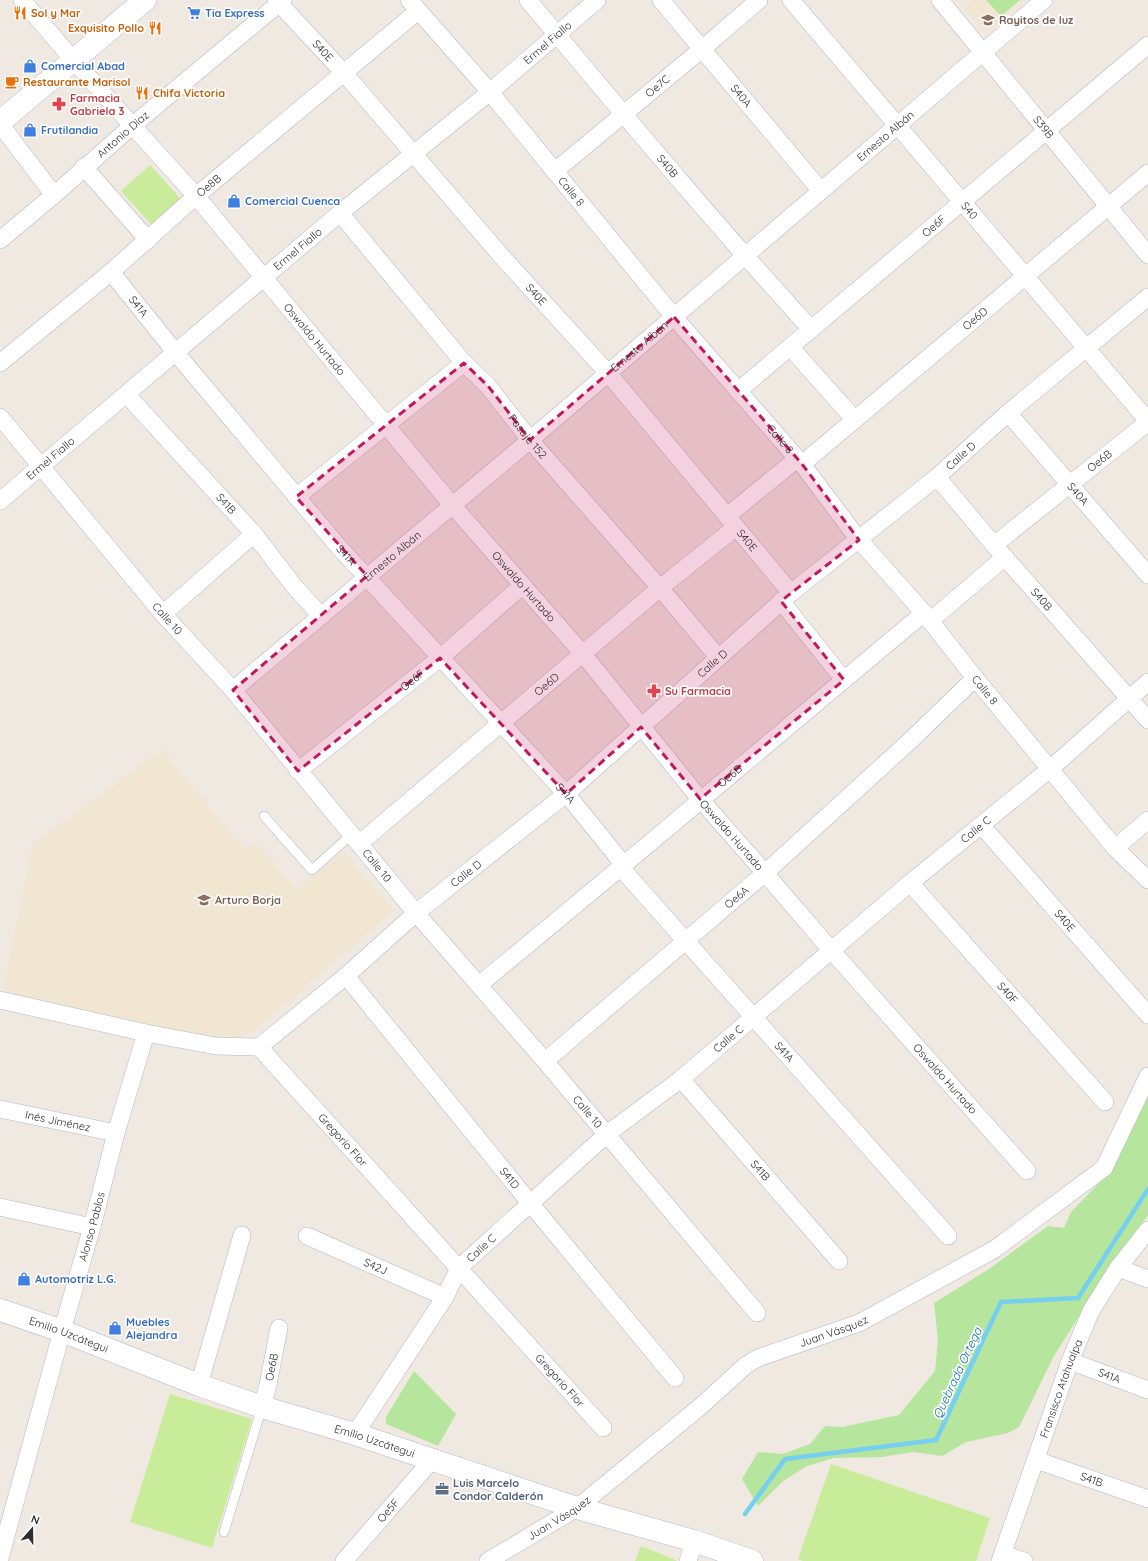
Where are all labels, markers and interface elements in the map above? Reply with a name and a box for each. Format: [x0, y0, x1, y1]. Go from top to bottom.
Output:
restaurant icon: Sol y Mar [12, 5, 28, 21]
supermarket icon: Tia Express [186, 5, 202, 21]
place label: Sol y Mar [31, 6, 81, 20]
place label: Tia Express [205, 6, 265, 20]
school or university icon: Rayitos de luz [980, 12, 996, 28]
place label: Rayitos de luz [999, 13, 1074, 27]
street label: Ermel Fiallo [520, 18, 575, 67]
restaurant icon: Exquisito Pollo [147, 20, 163, 36]
place label: Exquisito Pollo [68, 21, 144, 35]
street label: S40E [309, 37, 337, 64]
shop icon: Comercial Abad [22, 58, 38, 74]
place label: Comercial Abad [41, 59, 125, 73]
street label: Oe7C [642, 72, 672, 100]
cafe icon: Restaurante Marisol [4, 74, 20, 90]
place label: Restaurante Marisol [23, 75, 131, 89]
street label: S40A [728, 82, 755, 110]
restaurant icon: Chifa Victoria [134, 85, 150, 101]
place label: Chifa Victoria [153, 86, 225, 100]
place label: Farmacia Gabriela 3 [70, 91, 124, 118]
pharmacy icon: Farmacia Gabriela 3 [51, 96, 67, 112]
street label: Ernesto Albán [854, 107, 917, 164]
street label: Antonio Diaz [94, 108, 152, 161]
street label: S39B [1030, 113, 1057, 141]
shop icon: Frutilandia [22, 122, 38, 138]
place label: Frutilandia [41, 123, 98, 137]
street label: S40B [654, 152, 681, 180]
street label: Oe8B [193, 171, 224, 200]
street label: Calle 8 [555, 174, 588, 209]
shop icon: Comercial Cuenca [226, 193, 242, 209]
place label: Comercial Cuenca [245, 194, 340, 208]
street label: S40 [958, 199, 981, 222]
street label: Oe6F [919, 212, 948, 240]
street label: Ermel Fiallo [270, 224, 325, 273]
street label: S40E [523, 280, 550, 308]
street label: S41A [126, 293, 151, 320]
street label: Oswaldo Hurtado [281, 300, 349, 378]
street label: Oe6D [960, 304, 990, 333]
street label: Ernesto Albán [608, 318, 671, 375]
street label: Pasaje 152 [505, 411, 550, 462]
street label: Calle 8 [764, 422, 797, 456]
street label: Ermel Fiallo [23, 434, 78, 483]
street label: Calle D [943, 438, 979, 473]
street label: Oe6B [1084, 447, 1115, 475]
street label: S40A [1064, 480, 1092, 508]
street label: S41B [213, 490, 239, 517]
street label: S40E [734, 526, 760, 554]
street label: Ernesto Albán [360, 528, 424, 584]
street label: S41A [333, 542, 359, 568]
street label: Oswaldo Hurtado [489, 548, 559, 625]
street label: S40B [1028, 585, 1055, 614]
street label: Calle 10 [149, 600, 186, 638]
street label: Calle D [694, 646, 730, 681]
street label: Oe6F [397, 666, 427, 694]
street label: Oe6D [531, 670, 562, 699]
street label: Calle 8 [969, 672, 1001, 708]
pharmacy icon: Su Farmacia [646, 683, 662, 699]
place label: Su Farmacia [665, 684, 731, 698]
street label: Oe6B [715, 762, 745, 790]
street label: S41A [553, 780, 579, 807]
street label: Oswaldo Hurtado [697, 797, 767, 874]
street label: Calle C [958, 813, 994, 846]
street label: Calle 10 [359, 846, 395, 885]
street label: Calle D [447, 857, 484, 890]
street label: Oe6A [721, 883, 752, 912]
school or university icon: Arturo Borja [196, 892, 212, 908]
place label: Arturo Borja [215, 893, 281, 907]
street label: S40E [1051, 906, 1078, 934]
street label: S40F [994, 979, 1021, 1007]
street label: Calle C [710, 1022, 746, 1055]
street label: S41A [771, 1039, 797, 1065]
street label: Oswaldo Hurtado [910, 1041, 980, 1117]
street label: Calle 10 [570, 1092, 605, 1131]
street label: Inés Jiménez [24, 1107, 92, 1135]
street label: Gregorio Flor [315, 1110, 371, 1170]
street label: S41B [747, 1157, 773, 1184]
street label: S41D [497, 1164, 523, 1192]
street label: Alonso Pablos [75, 1190, 108, 1263]
street label: Calle C [463, 1231, 499, 1265]
street label: S42J [362, 1255, 390, 1278]
shop icon: Automotriz L.G. [16, 1271, 32, 1287]
place label: Automotriz L.G. [35, 1272, 117, 1286]
street label: Juan Vásquez [797, 1312, 870, 1350]
street label: Emilio Uzcátegui [27, 1313, 111, 1356]
place label: Muebles Alejandra [126, 1315, 177, 1342]
shop icon: Muebles Alejandra [107, 1320, 123, 1336]
water label: Quebrada Ortega [929, 1324, 985, 1421]
street label: Fransisco Atahualpa [1037, 1337, 1085, 1440]
street label: Gregorio Flor [532, 1351, 588, 1410]
street label: Oe6B [262, 1352, 281, 1382]
street label: S41A [1096, 1365, 1123, 1386]
street label: Emilio Uzcátegui [333, 1421, 417, 1460]
street label: S41B [1078, 1469, 1105, 1490]
place label: Luis Marcelo Condor Calderón [453, 1476, 543, 1503]
office icon: Luis Marcelo Condor Calderón [434, 1481, 450, 1497]
street label: Juan Vásquez [525, 1493, 593, 1543]
street label: Oe5F [374, 1496, 402, 1525]
north arrow [12, 1509, 52, 1549]
text: N [29, 1512, 42, 1528]

